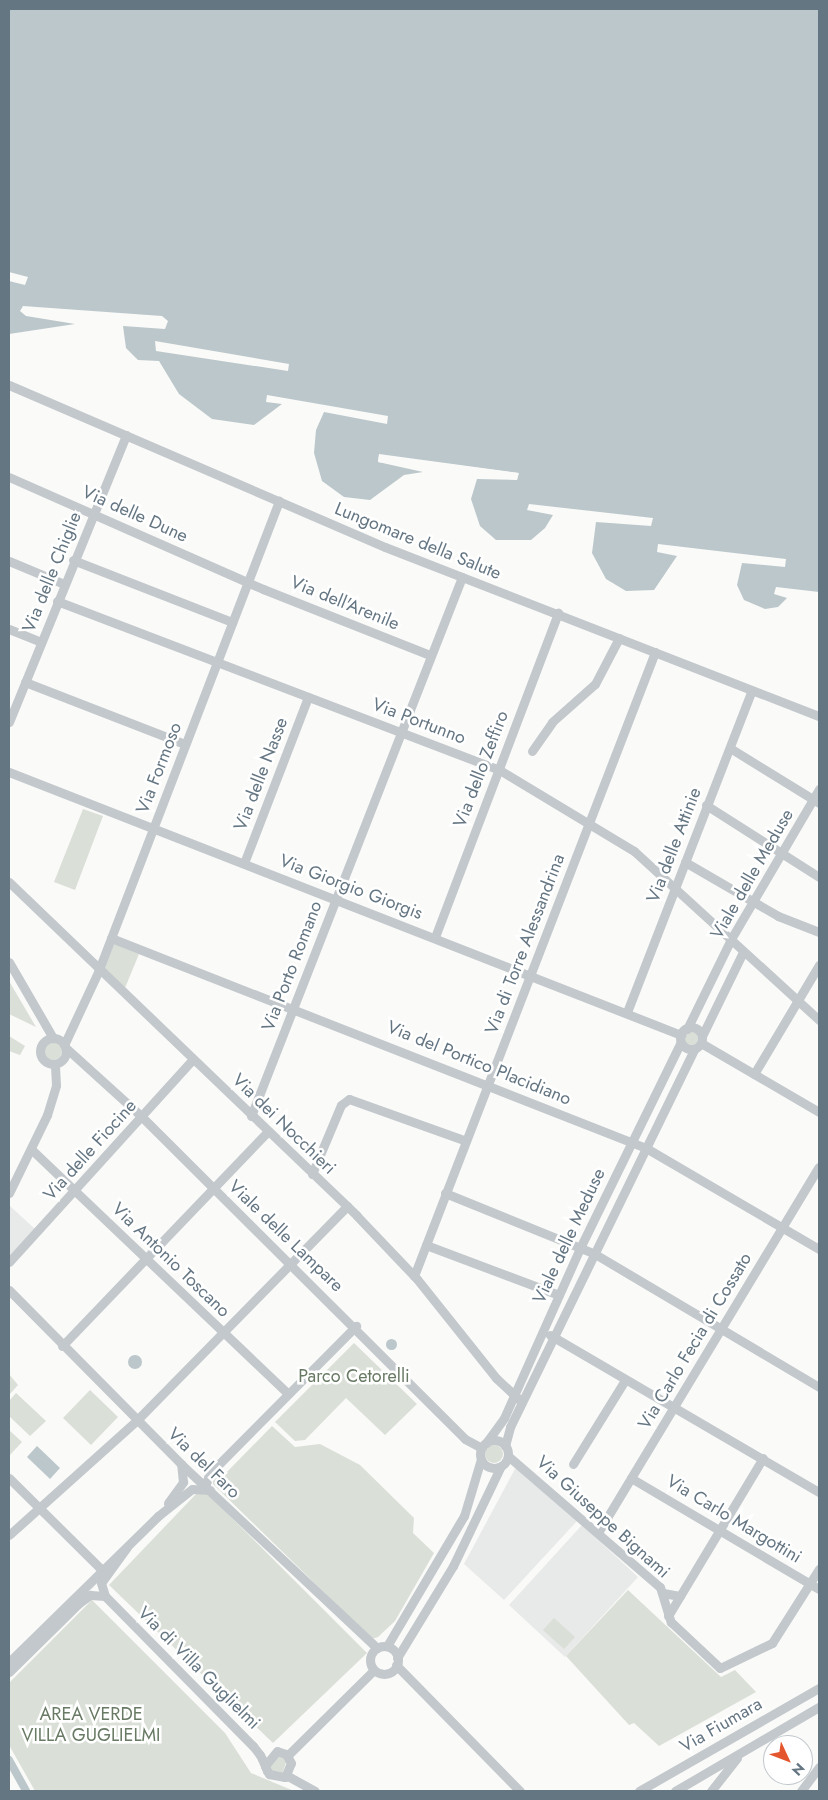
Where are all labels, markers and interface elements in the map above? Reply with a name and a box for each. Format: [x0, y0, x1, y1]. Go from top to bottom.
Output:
street label: Via delle Dune [79, 481, 191, 547]
street label: Lungomare della Salute [332, 498, 504, 584]
street label: Via delle Chiglie [18, 509, 86, 635]
street label: Via dell'Arenile [287, 571, 403, 635]
street label: Via Portunno [369, 693, 469, 749]
street label: Via dello Zeffiro [449, 708, 513, 830]
street label: Via delle Nasse [230, 714, 292, 834]
street label: Via Formoso [132, 719, 186, 817]
street label: Via delle Attinie [642, 784, 706, 906]
street label: Viale delle Meduse [706, 805, 798, 943]
street label: Via Giorgio Giorgis [276, 850, 426, 924]
street label: Via di Torre Alessandrina [481, 851, 569, 1037]
street label: Via Porto Romano [257, 898, 327, 1034]
street label: Via del Portico Placidiano [384, 1016, 574, 1110]
street label: Via dei Nocchieri [228, 1069, 340, 1179]
street label: Via delle Fiocine [39, 1095, 141, 1205]
street label: Viale delle Meduse [528, 1165, 610, 1307]
street label: Viale delle Lampare [224, 1176, 348, 1296]
street label: Via Antonio Toscano [108, 1198, 234, 1322]
street label: Via Carlo Fecia di Cossato [634, 1249, 756, 1433]
park label: Parco Cetorelli [298, 1365, 410, 1387]
street label: Via del Faro [163, 1423, 245, 1503]
street label: Via Giuseppe Bignami [532, 1451, 674, 1583]
street label: Via Carlo Margottini [663, 1470, 805, 1568]
street label: Via di Villa Guglielmi [133, 1602, 265, 1734]
street label: Via Fiumara [676, 1693, 766, 1757]
park label: AREA VERDE VILLA GUGLIELMI [22, 1704, 160, 1746]
north arrow [763, 1735, 813, 1785]
text: N [787, 1759, 809, 1780]

